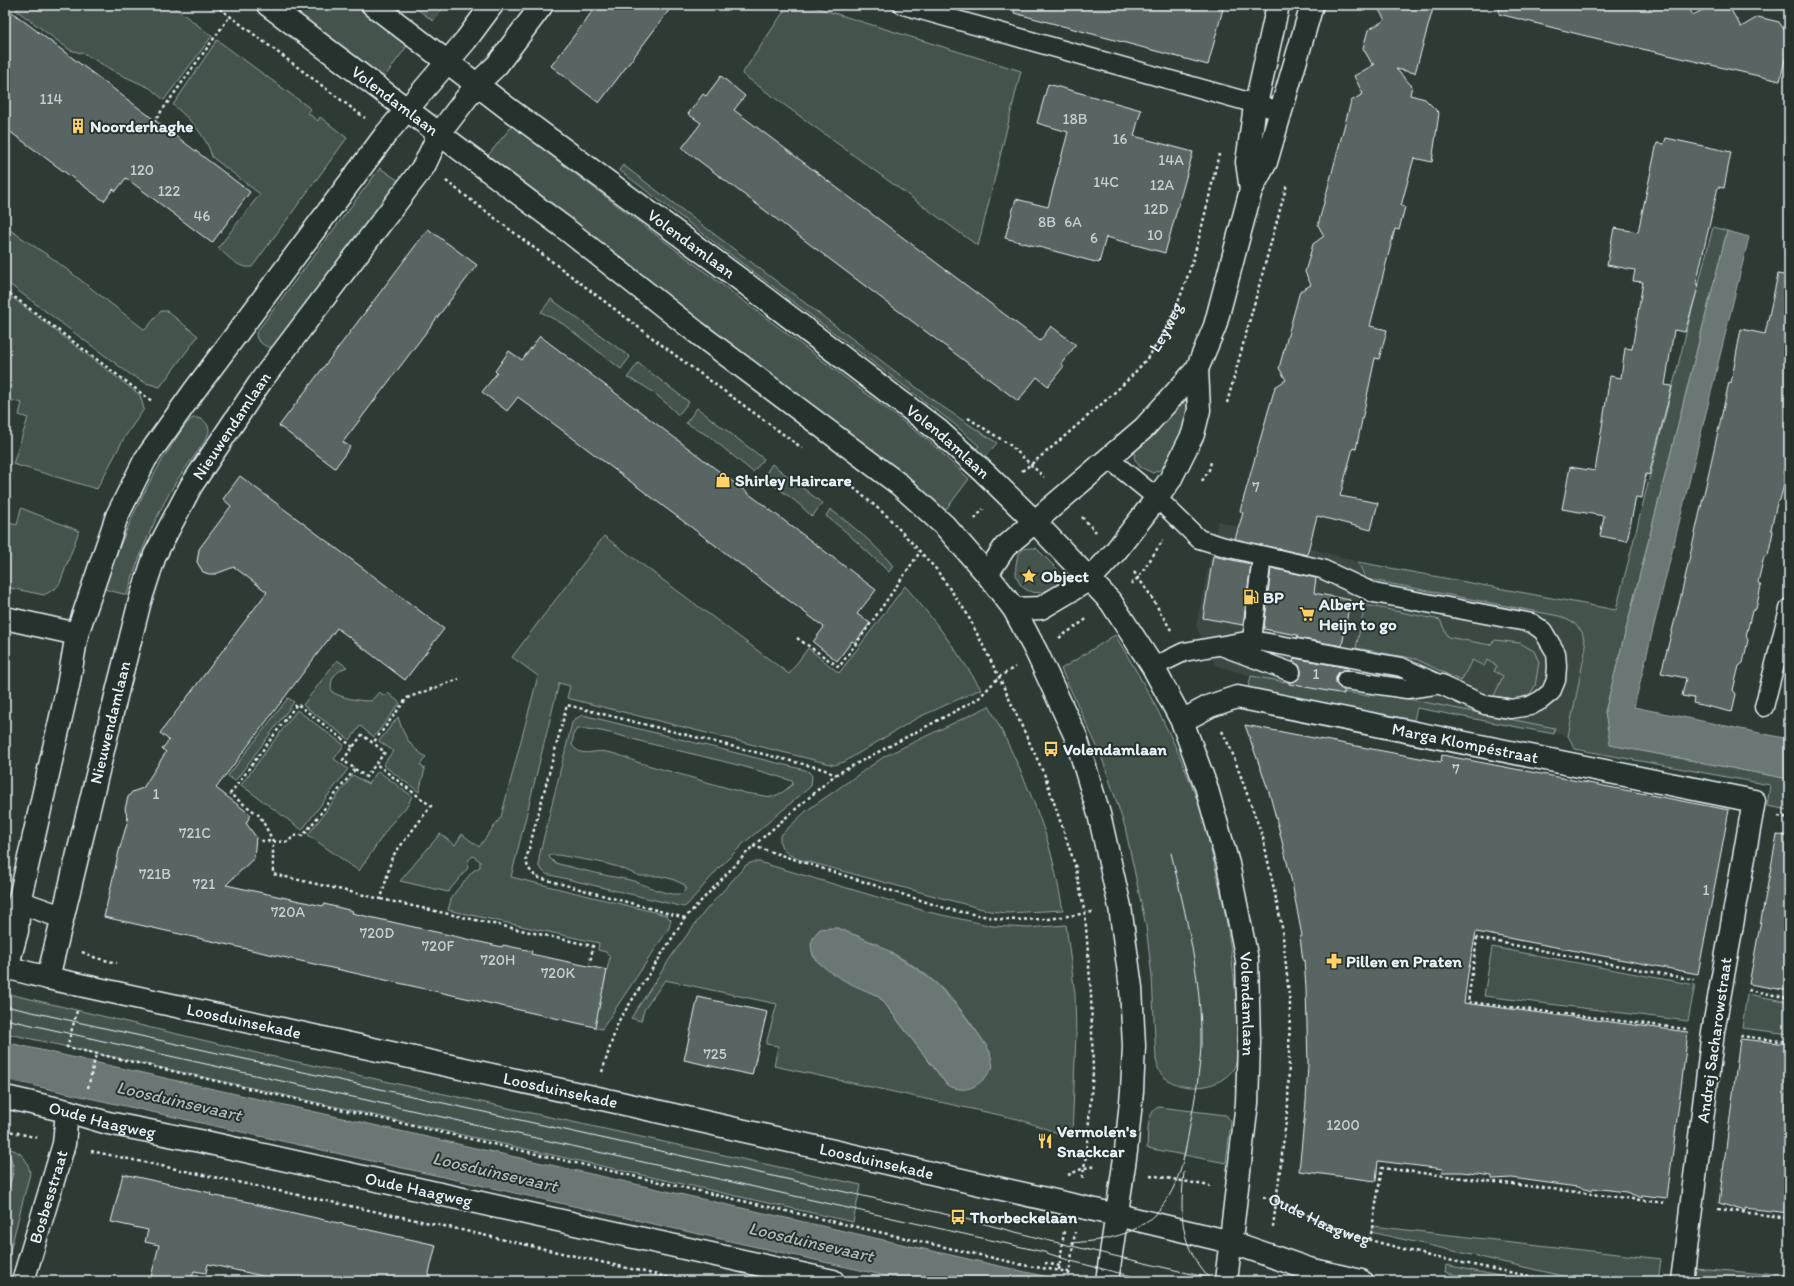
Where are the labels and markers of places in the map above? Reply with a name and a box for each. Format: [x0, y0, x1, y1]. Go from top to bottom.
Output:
place label: Noorderhaghe [90, 116, 193, 137]
building icon: Noorderhaghe [69, 117, 87, 135]
place label: Shirley Haircare [735, 470, 852, 491]
shop icon: Shirley Haircare [714, 471, 732, 489]
place label: Object [1041, 566, 1089, 587]
place icon: Object [1020, 567, 1038, 585]
place label: BP [1263, 587, 1284, 607]
fuel station icon: BP [1242, 588, 1260, 606]
place label: Albert Heijn to go [1318, 594, 1397, 635]
supermarket icon: Albert Heijn to go [1298, 605, 1316, 623]
place label: Volendamlaan [1063, 739, 1167, 759]
bus stop icon: Volendamlaan [1042, 740, 1060, 758]
place label: Pillen en Praten [1346, 951, 1462, 971]
pharmacy icon: Pillen en Praten [1325, 952, 1343, 970]
place label: Vermolen's Snackcar [1057, 1121, 1137, 1161]
restaurant icon: Vermolen's Snackcar [1036, 1132, 1054, 1150]
place label: Thorbeckelaan [969, 1207, 1078, 1227]
bus stop icon: Thorbeckelaan [949, 1208, 967, 1226]

